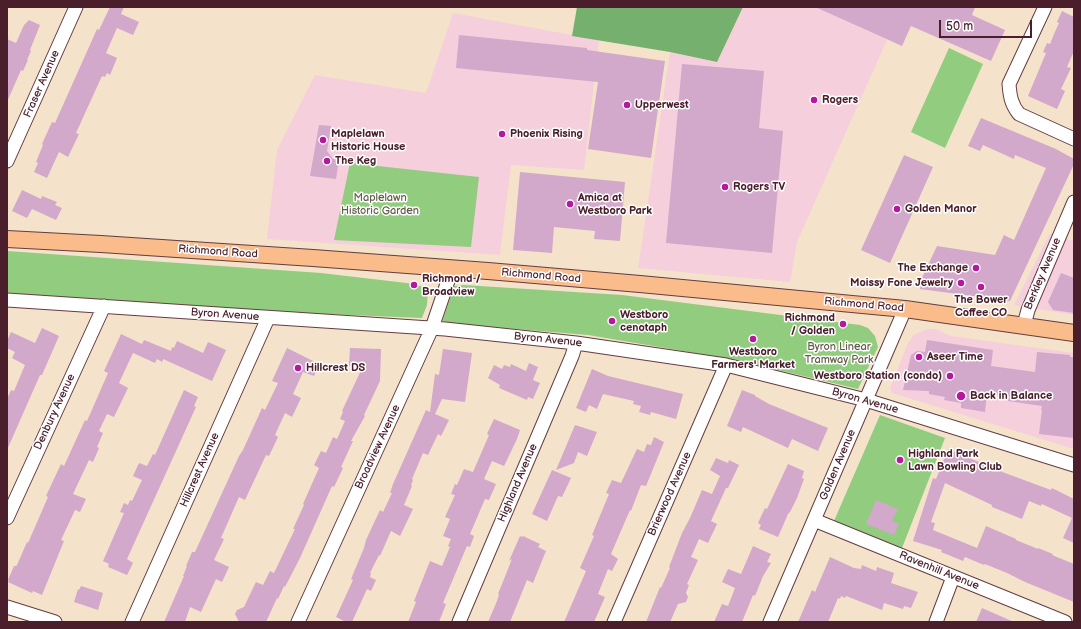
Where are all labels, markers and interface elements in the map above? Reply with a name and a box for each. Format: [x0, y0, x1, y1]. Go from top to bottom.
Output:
scale bar [941, 12, 1034, 38]
text: 50 m [946, 19, 973, 34]
street label: Fraser Avenue [21, 48, 63, 120]
place label: Rogers [822, 93, 858, 107]
marker: Rogers [809, 95, 819, 105]
place label: Upperwest [635, 98, 689, 112]
marker: Upperwest [622, 100, 632, 110]
place label: Maplelawn Historic House [331, 127, 405, 153]
place label: Phoenix Rising [510, 127, 583, 141]
marker: Phoenix Rising [497, 129, 507, 139]
marker: Maplelawn Historic House [318, 135, 328, 145]
place label: The Keg [335, 154, 376, 168]
marker: The Keg [322, 156, 332, 166]
place label: Rogers TV [733, 180, 785, 194]
marker: Rogers TV [720, 182, 730, 192]
park label: Maplelawn Historic Garden [341, 191, 419, 217]
place label: Amica at Westboro Park [578, 191, 652, 217]
marker: Amica at Westboro Park [565, 199, 575, 209]
place label: Golden Manor [905, 202, 977, 216]
marker: Golden Manor [892, 204, 902, 214]
street label: Berkley Avenue [1022, 236, 1064, 312]
street label: Richmond Road [178, 243, 258, 261]
place label: The Exchange [898, 261, 968, 275]
marker: The Exchange [971, 263, 981, 273]
street label: Richmond Road [501, 266, 581, 286]
place label: Richmond / Broadview [422, 272, 481, 298]
place label: Moissy Fone Jewelry [850, 276, 953, 290]
marker: Moissy Fone Jewelry [956, 278, 966, 288]
marker: Richmond / Broadview [409, 280, 419, 290]
marker: The Bower Coffee CO [976, 282, 986, 292]
place label: The Bower Coffee CO [954, 293, 1008, 319]
street label: Richmond Road [824, 295, 904, 315]
street label: Byron Avenue [190, 306, 260, 324]
place label: Westboro cenotaph [620, 308, 668, 334]
place label: Richmond / Golden [785, 311, 835, 337]
marker: Westboro cenotaph [607, 316, 617, 326]
marker: Richmond / Golden [838, 319, 848, 329]
street label: Byron Avenue [513, 330, 583, 350]
marker: Westboro Farmers' Market [748, 334, 758, 344]
park label: Byron Linear Tramway Park [805, 340, 873, 366]
place label: Westboro Farmers' Market [711, 345, 795, 371]
place label: Aseer Time [927, 350, 983, 364]
marker: Aseer Time [914, 352, 924, 362]
place label: Hillcrest DS [306, 361, 365, 375]
marker: Hillcrest DS [293, 363, 303, 373]
place label: Westboro Station (condo) [814, 369, 942, 383]
marker: Westboro Station (condo) [945, 371, 955, 381]
street label: Denbury Avenue [32, 372, 78, 452]
street label: Byron Avenue [830, 385, 900, 417]
place label: Back in Balance [970, 389, 1052, 403]
marker: Back in Balance [955, 390, 967, 402]
street label: Broadview Avenue [353, 403, 403, 491]
street label: Golden Avenue [817, 428, 859, 502]
street label: Hillcrest Avenue [178, 431, 222, 509]
street label: Highland Avenue [496, 442, 540, 524]
place label: Highland Park Lawn Bowling Club [908, 447, 1002, 473]
street label: Brierwood Avenue [646, 450, 694, 538]
marker: Highland Park Lawn Bowling Club [895, 455, 905, 465]
street label: Ravenhill Avenue [897, 549, 981, 593]

